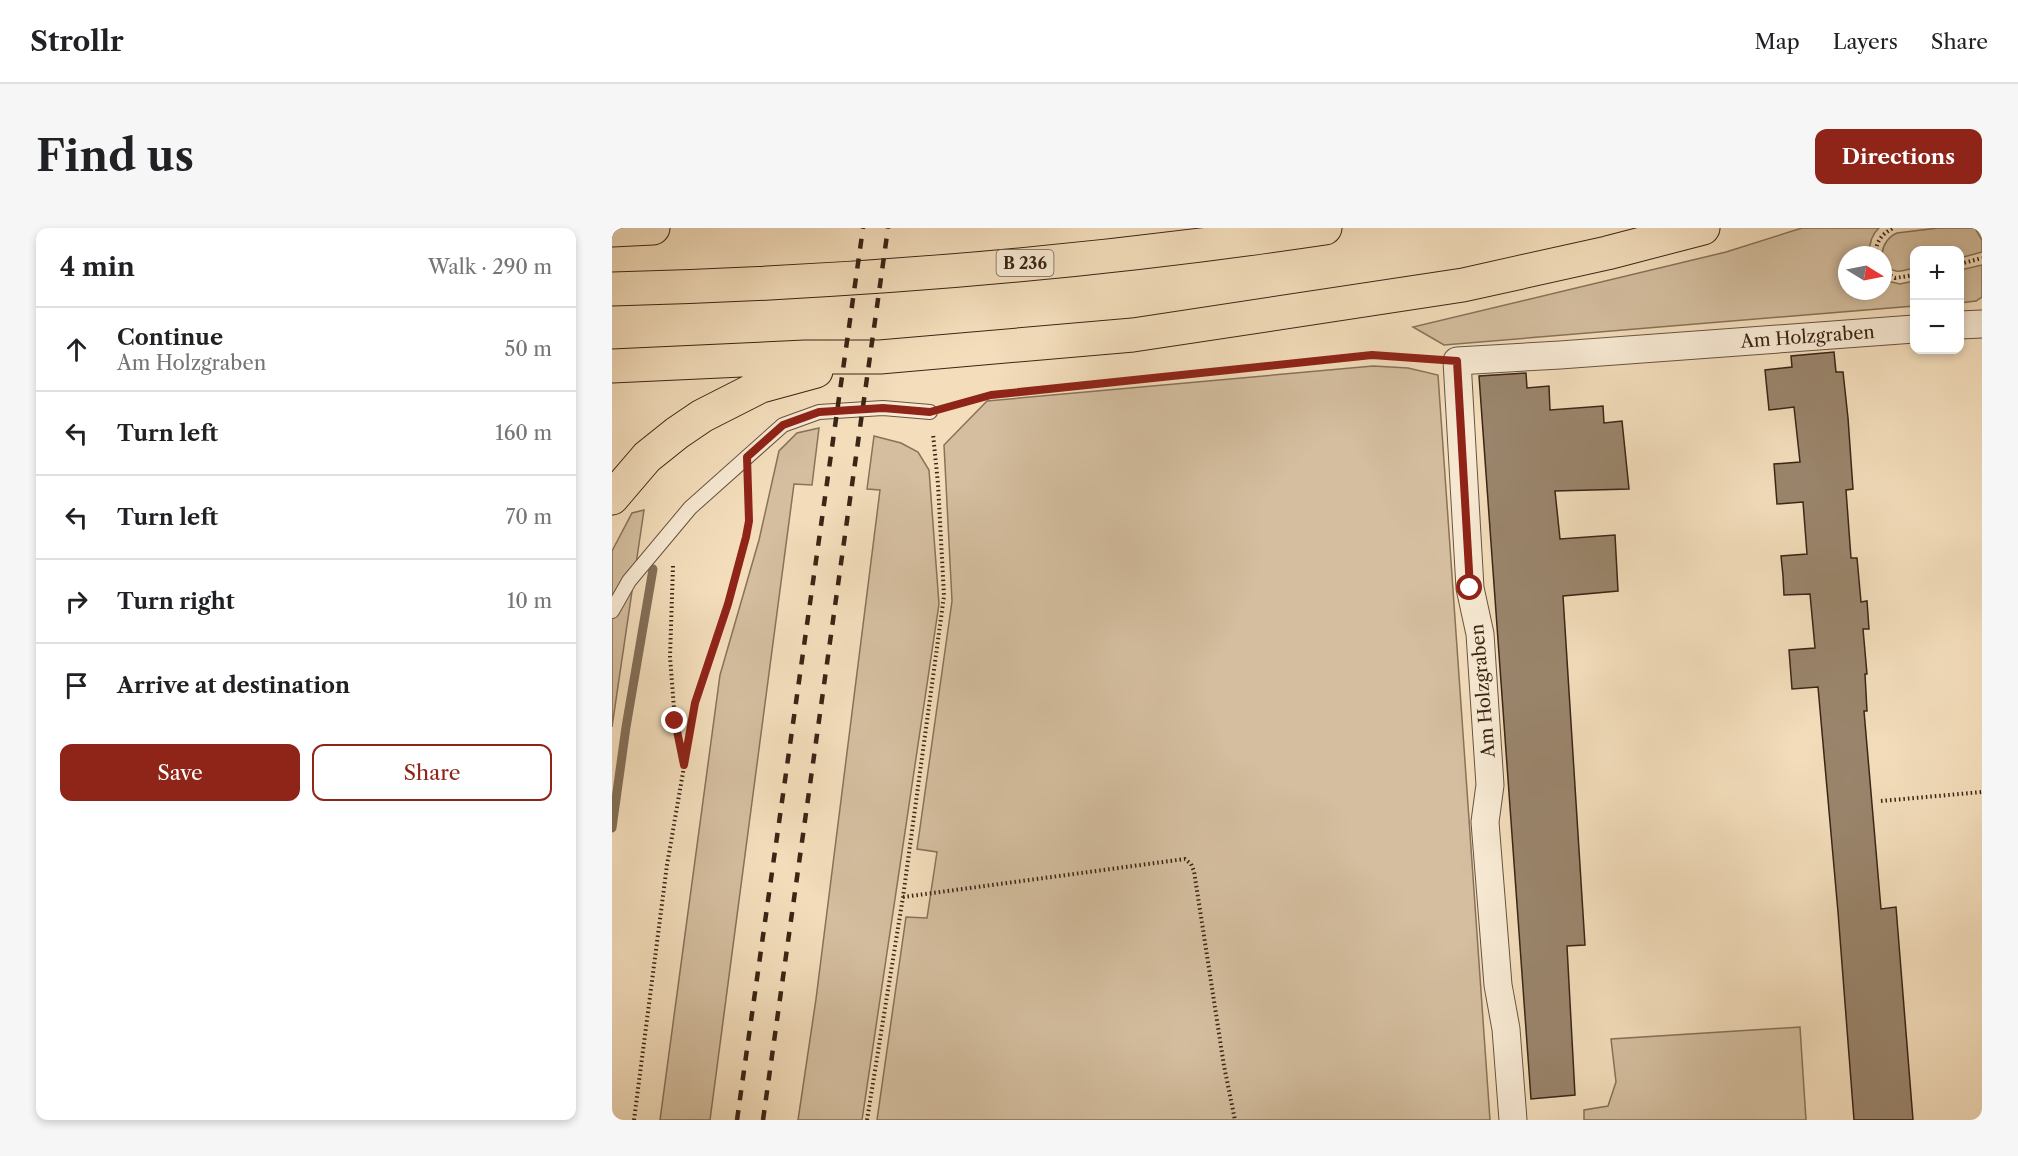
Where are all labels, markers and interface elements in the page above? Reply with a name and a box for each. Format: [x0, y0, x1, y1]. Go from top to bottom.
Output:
text: Strollr [30, 24, 124, 58]
text: Map [1755, 29, 1800, 54]
text: Layers [1833, 29, 1898, 54]
text: Share [1931, 29, 1988, 54]
button: Directions [1815, 129, 1982, 184]
text: Find us [36, 130, 194, 182]
north arrow [1838, 246, 1892, 300]
map controls [1910, 246, 1964, 354]
button: + [1910, 246, 1964, 300]
road number: B 236 [996, 250, 1054, 276]
text: 4 min [60, 251, 135, 283]
text: Walk · 290 m [428, 255, 552, 279]
button: − [1910, 300, 1964, 354]
street label: Am Holzgraben [1739, 321, 1875, 353]
text: Continue [117, 324, 223, 351]
icon: ahead [60, 333, 93, 366]
text: 50 m [505, 337, 552, 361]
text: Am Holzgraben [117, 351, 266, 375]
icon: left [60, 417, 93, 450]
text: Turn left [117, 420, 218, 447]
text: 160 m [495, 421, 552, 445]
icon: left [60, 501, 93, 534]
text: Turn left [117, 504, 218, 531]
text: 70 m [506, 505, 552, 529]
route start [1456, 574, 1482, 600]
icon: right [60, 585, 93, 618]
text: Turn right [117, 588, 235, 615]
text: 10 m [507, 589, 552, 613]
street label: Am Holzgraben [1466, 623, 1500, 760]
icon: arrive [60, 669, 93, 702]
text: Arrive at destination [117, 672, 350, 699]
route end [661, 707, 687, 733]
button: Save [60, 744, 300, 801]
button: Share [312, 744, 552, 801]

